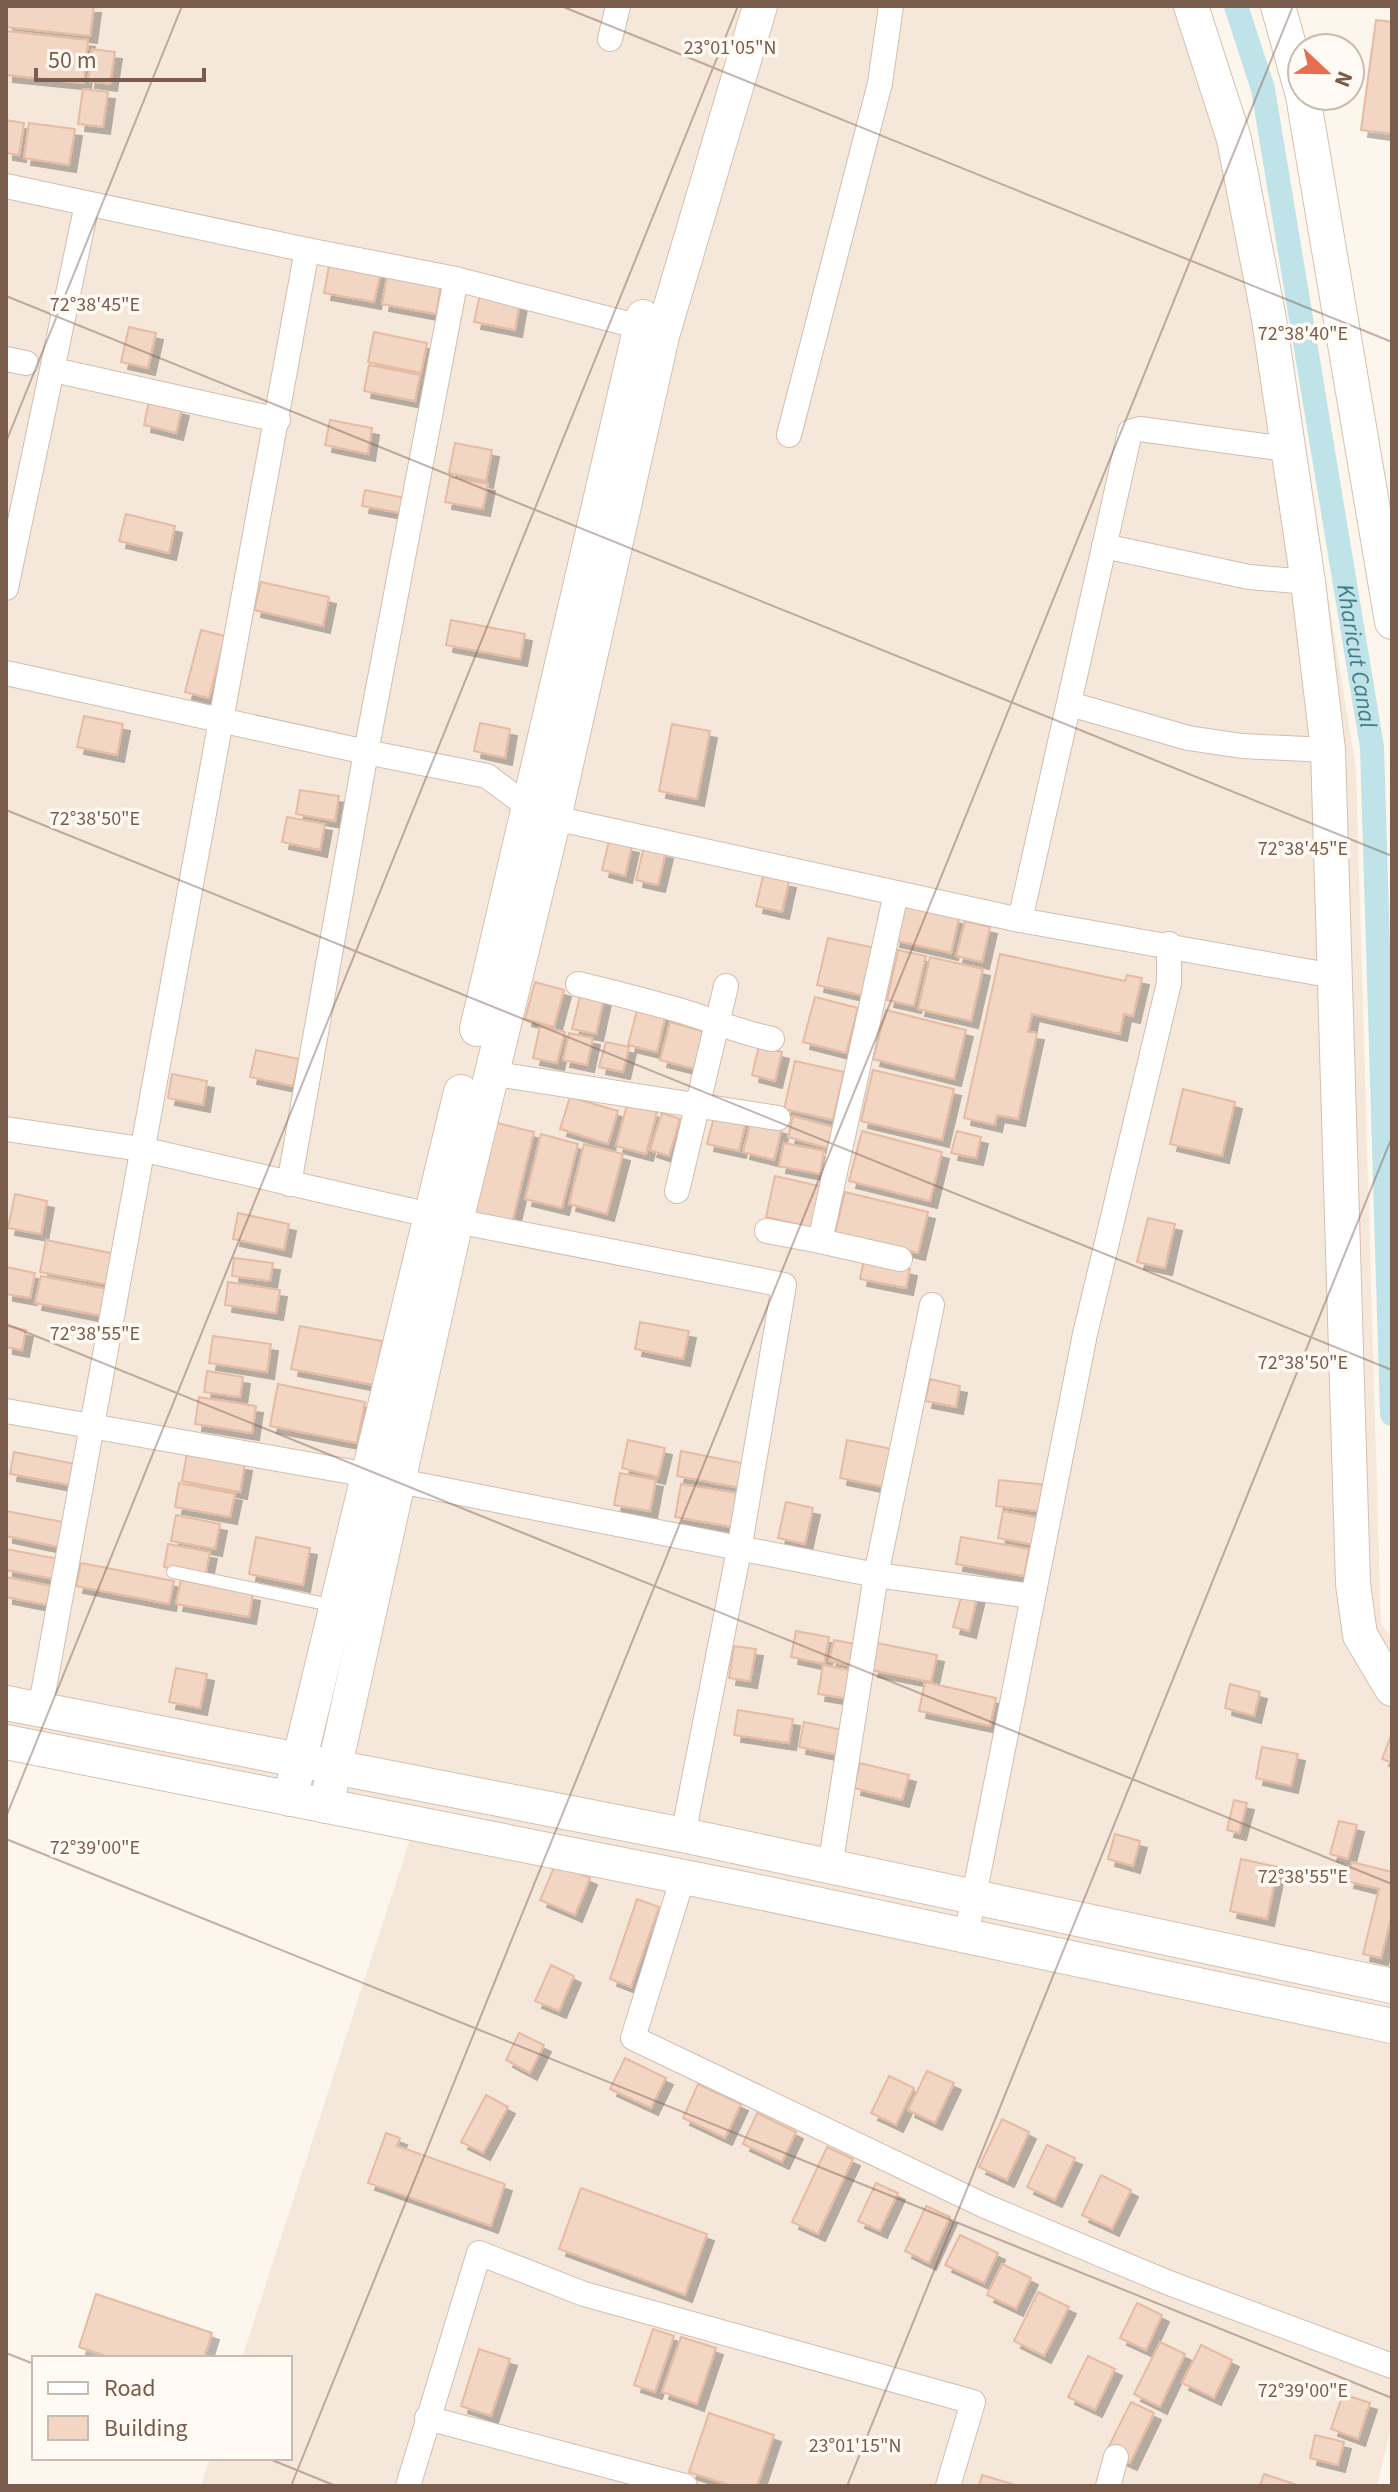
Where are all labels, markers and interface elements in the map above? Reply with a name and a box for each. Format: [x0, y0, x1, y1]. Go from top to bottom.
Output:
scale bar [36, 32, 204, 82]
north arrow [1286, 32, 1366, 112]
text: 23°01'05"N [684, 34, 776, 62]
text: 50 m [48, 43, 97, 78]
text: N [1326, 66, 1361, 92]
text: 72°38'45"E [50, 291, 140, 319]
text: 72°38'40"E [1258, 320, 1348, 348]
water label: Kharicut Canal [1327, 581, 1386, 731]
text: 72°38'50"E [50, 805, 140, 833]
text: 72°38'45"E [1258, 835, 1348, 863]
text: 72°38'55"E [50, 1320, 140, 1348]
text: 72°38'50"E [1258, 1349, 1348, 1377]
text: 72°39'00"E [50, 1834, 140, 1862]
text: 72°38'55"E [1258, 1863, 1348, 1891]
legend [32, 2356, 292, 2460]
text: Road [104, 2371, 156, 2406]
text: 72°39'00"E [1258, 2377, 1348, 2405]
text: Building [104, 2411, 188, 2446]
text: 23°01'15"N [809, 2432, 901, 2460]

